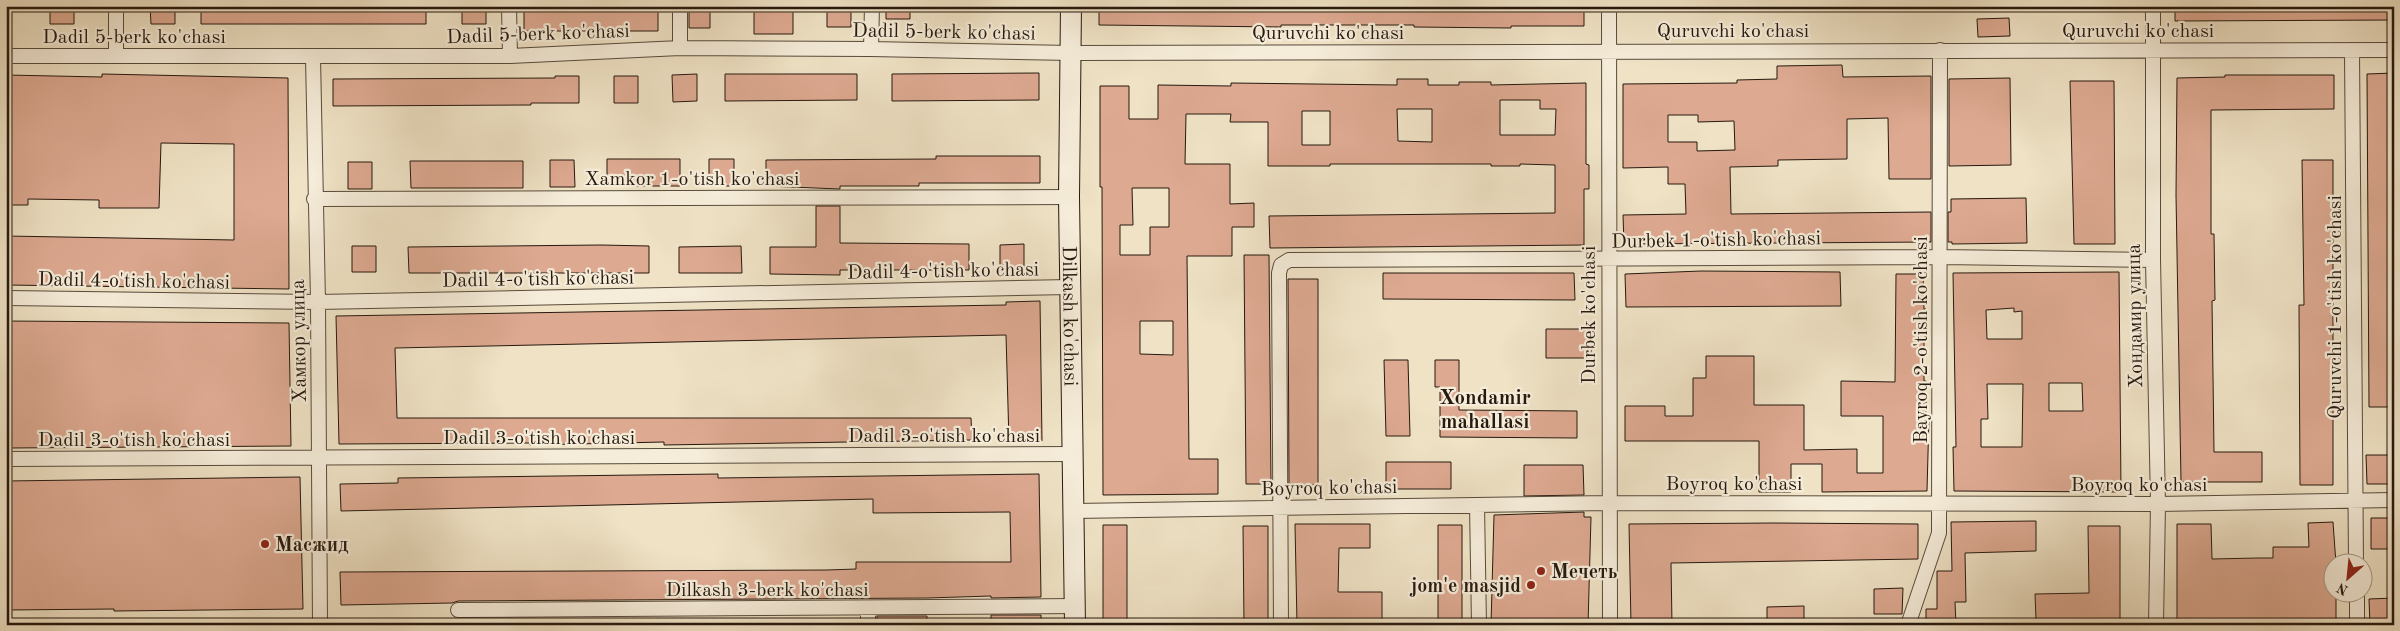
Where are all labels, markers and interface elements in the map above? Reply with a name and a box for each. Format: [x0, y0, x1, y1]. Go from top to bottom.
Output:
street label: Dadil 5-berk ko'chasi [852, 21, 1036, 45]
street label: Dadil 5-berk ko'chasi [446, 22, 630, 48]
street label: Quruvchi ko'chasi [1657, 22, 1809, 42]
street label: Quruvchi ko'chasi [2062, 22, 2214, 42]
street label: Quruvchi ko'chasi [1252, 24, 1404, 44]
street label: Dadil 5-berk ko'chasi [42, 28, 226, 48]
street label: Xamkor 1-o'tish ko'chasi [585, 170, 799, 190]
street label: Quruvchi 1-o'tish ko'chasi [2326, 195, 2346, 419]
street label: Durbek 1-o'tish ko'chasi [1611, 229, 1821, 253]
street label: Bayroq 2-o'tish ko'chasi [1912, 236, 1932, 444]
street label: Хондамир улица [2125, 243, 2147, 388]
street label: Dilkash ko'chasi [1058, 246, 1080, 386]
street label: Durbek ko'chasi [1580, 246, 1600, 384]
street label: Dadil 4-o'tish ko'chasi [847, 260, 1039, 284]
street label: Dadil 4-o'tish ko'chasi [442, 268, 634, 292]
street label: Dadil 4-o'tish ko'chasi [38, 270, 230, 294]
street label: Хамкор улица [289, 279, 311, 403]
district label: Xondamir mahallasi [1439, 388, 1531, 433]
street label: Dadil 3-o'tish ko'chasi [848, 427, 1040, 447]
street label: Dadil 3-o'tish ko'chasi [443, 429, 635, 449]
street label: Dadil 3-o'tish ko'chasi [38, 431, 230, 451]
street label: Boyroq ko'chasi [1666, 475, 1802, 495]
street label: Boyroq ko'chasi [2071, 476, 2207, 496]
street label: Boyroq ko'chasi [1260, 478, 1398, 500]
place label: Масжид [275, 536, 349, 556]
marker: Масжид [259, 538, 271, 550]
north arrow [2322, 554, 2372, 604]
place label: Мечеть [1551, 563, 1618, 583]
marker: Мечеть [1535, 565, 1547, 577]
place label: jom'e masjid [1409, 577, 1521, 597]
marker: jom'e masjid [1525, 579, 1537, 591]
text: N [2334, 580, 2350, 597]
street label: Dilkash 3-berk ko'chasi [665, 581, 869, 601]

